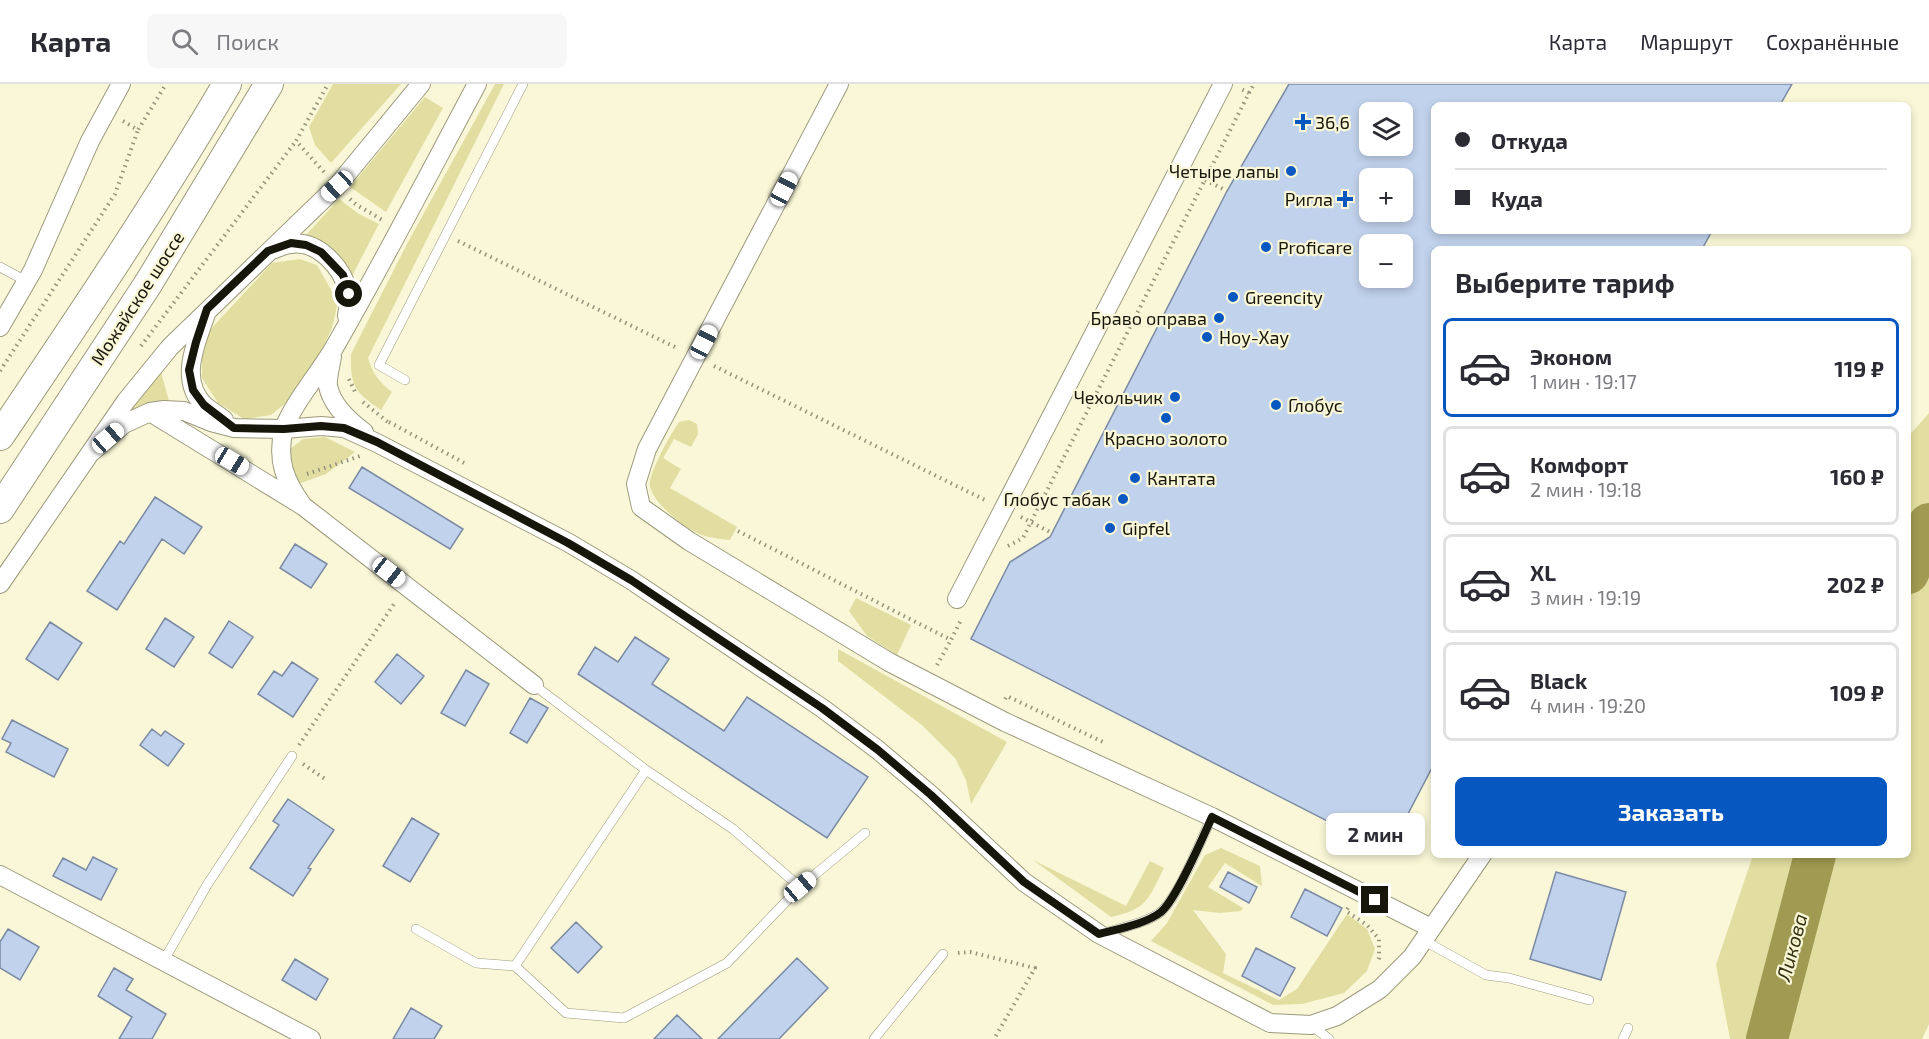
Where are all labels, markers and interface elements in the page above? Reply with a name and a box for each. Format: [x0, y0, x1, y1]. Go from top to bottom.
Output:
search box [147, 14, 567, 68]
text: Карта [30, 24, 111, 58]
icon: search [168, 25, 201, 58]
text: Поиск [216, 28, 279, 54]
text: Карта [1549, 29, 1607, 54]
text: Маршрут [1640, 29, 1733, 54]
text: Сохранённые [1766, 29, 1899, 54]
map controls [1359, 102, 1413, 288]
button: layers [1359, 102, 1413, 156]
place label: 36,6 [1315, 111, 1350, 133]
marker: 36,6 [1296, 115, 1310, 129]
text: Откуда [1491, 127, 1568, 153]
place label: Четыре лапы [1169, 160, 1279, 182]
marker: Четыре лапы [1284, 164, 1298, 178]
car [318, 167, 356, 205]
button: + [1359, 168, 1413, 222]
car [768, 169, 800, 209]
text: Куда [1491, 185, 1543, 211]
place label: Ригла [1285, 188, 1333, 210]
marker: Ригла [1338, 192, 1352, 206]
street label: Можайское шоссе [86, 227, 188, 369]
button: − [1359, 234, 1413, 288]
place label: Proficare [1278, 236, 1352, 258]
marker: Proficare [1259, 240, 1273, 254]
text: Выберите тариф [1455, 266, 1675, 298]
route start [335, 280, 362, 307]
place label: Greencity [1245, 286, 1323, 308]
marker: Greencity [1226, 290, 1240, 304]
place label: Браво оправа [1091, 307, 1207, 329]
marker: Браво оправа [1212, 311, 1226, 325]
car [688, 322, 720, 362]
place label: Ноу-Хау [1219, 326, 1290, 348]
marker: Ноу-Хау [1200, 330, 1214, 344]
icon: car [1458, 341, 1512, 395]
text: Эконом [1530, 343, 1612, 369]
text: 119 ₽ [1834, 355, 1884, 381]
text: 1 мин · 19:17 [1530, 369, 1637, 393]
place label: Чехольчик [1074, 386, 1163, 408]
marker: Чехольчик [1168, 390, 1182, 404]
place label: Глобус [1288, 394, 1343, 416]
marker: Глобус [1269, 398, 1283, 412]
marker: Красно золото [1159, 411, 1173, 425]
car [89, 419, 127, 457]
place label: Красно золото [1104, 427, 1228, 449]
car [212, 444, 252, 478]
icon: car [1458, 449, 1512, 503]
text: Комфорт [1530, 451, 1628, 477]
text: 160 ₽ [1830, 463, 1884, 489]
place label: Кантата [1147, 467, 1216, 489]
marker: Кантата [1128, 471, 1142, 485]
text: 2 мин · 19:18 [1530, 477, 1642, 501]
place label: Глобус табак [1004, 488, 1111, 510]
marker: Глобус табак [1116, 492, 1130, 506]
place label: Gipfel [1122, 517, 1171, 539]
marker: Gipfel [1103, 521, 1117, 535]
car [369, 554, 409, 590]
icon: car [1458, 557, 1512, 611]
text: XL [1530, 559, 1556, 585]
text: 202 ₽ [1827, 571, 1884, 597]
text: 3 мин · 19:19 [1530, 585, 1641, 609]
icon: car [1458, 665, 1512, 719]
text: Black [1530, 667, 1587, 693]
text: 109 ₽ [1830, 679, 1884, 705]
text: 4 мин · 19:20 [1530, 693, 1646, 717]
button: Заказать [1455, 777, 1887, 846]
callout: 2 мин [1326, 813, 1424, 855]
text: 2 мин [1348, 822, 1403, 846]
car [780, 869, 820, 905]
route end [1361, 886, 1388, 913]
water label: Ликова [1770, 911, 1811, 984]

